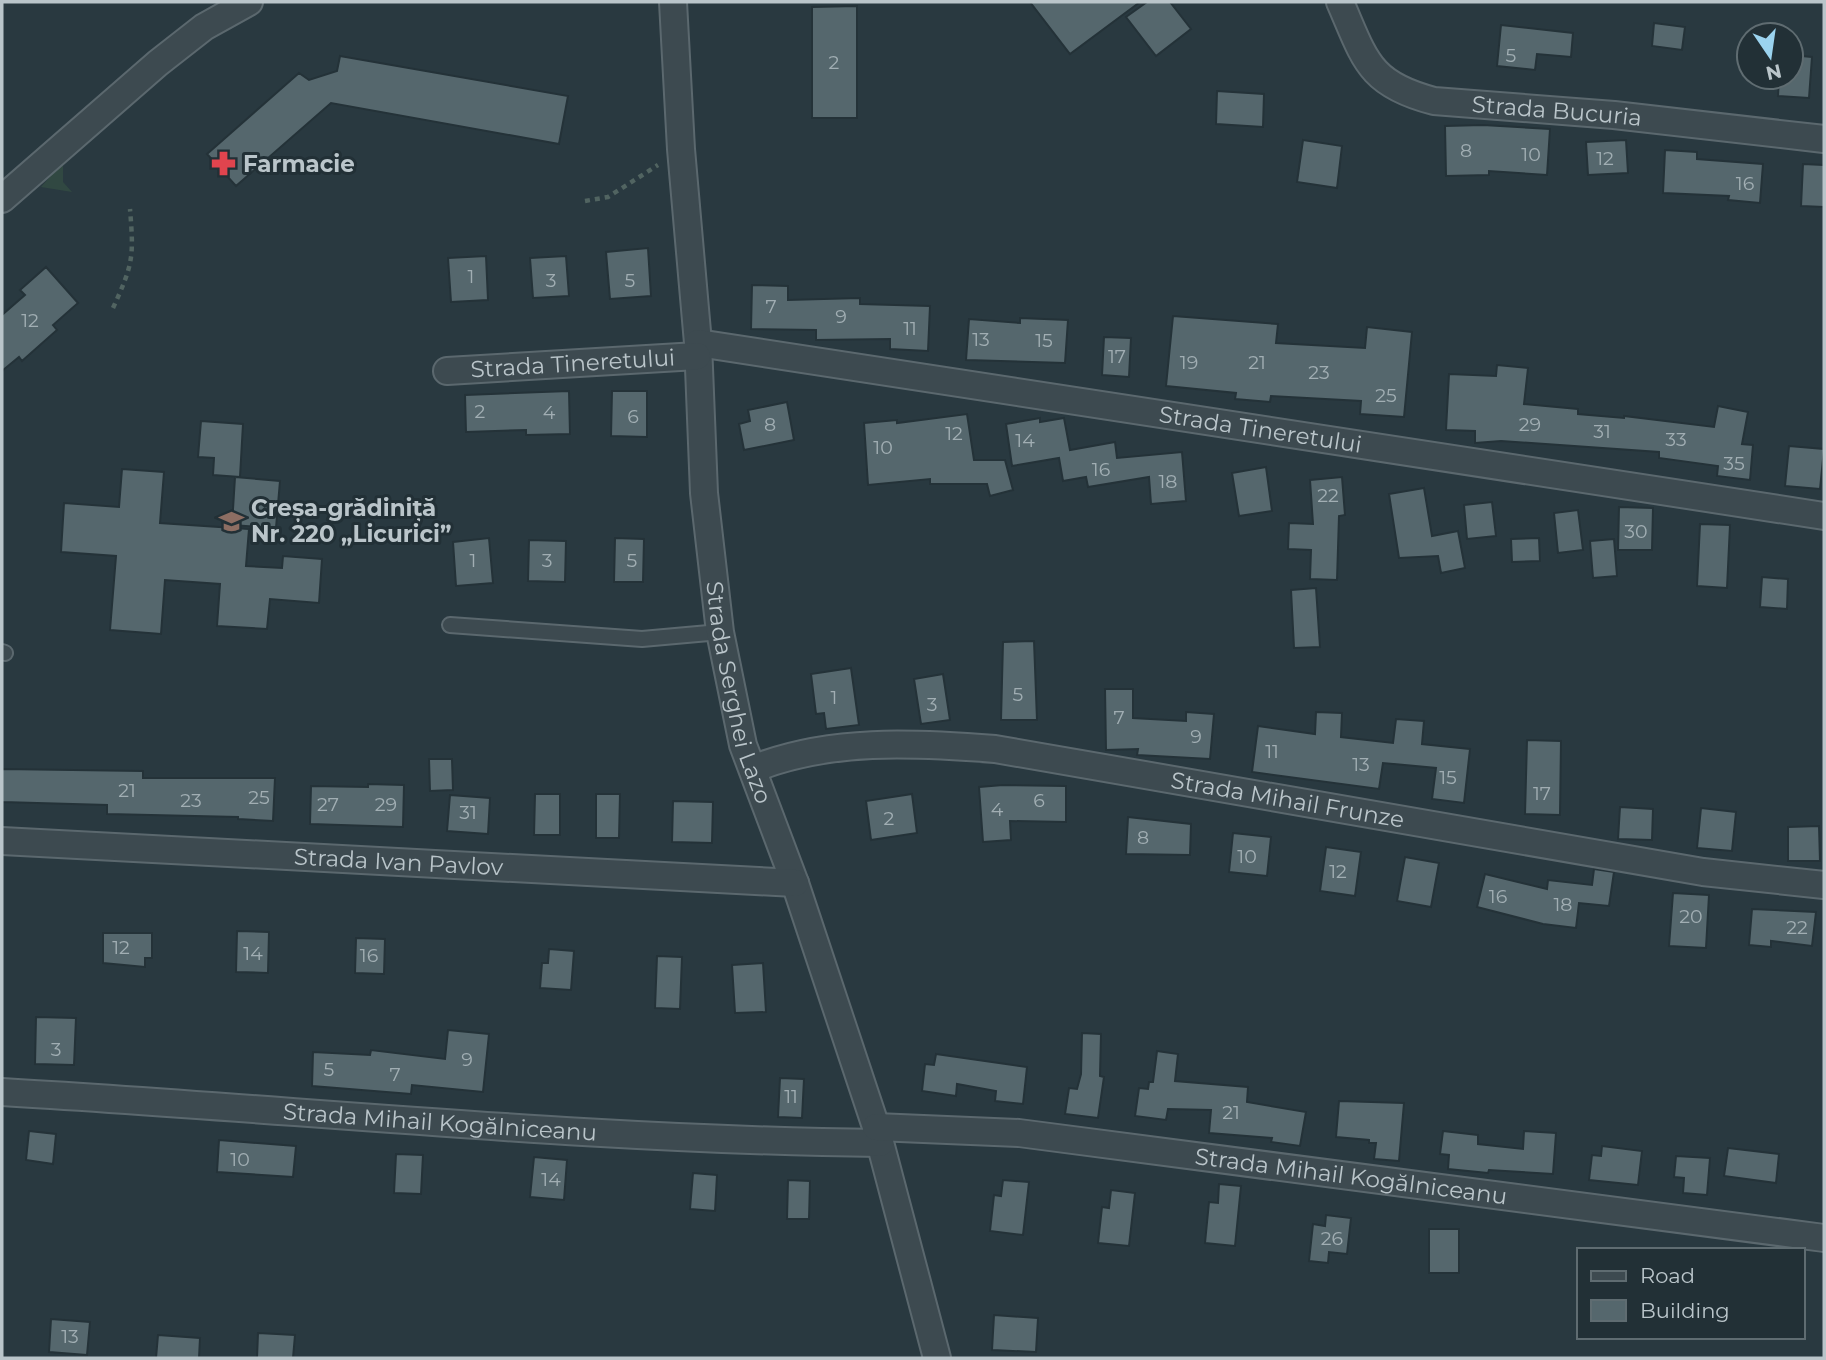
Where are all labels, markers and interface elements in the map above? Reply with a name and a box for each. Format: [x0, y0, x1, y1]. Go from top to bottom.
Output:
north arrow [1735, 21, 1805, 91]
house number: 5 [1506, 44, 1517, 67]
house number: 2 [829, 51, 840, 74]
text: N [1764, 59, 1784, 85]
street label: Strada Bucuria [1471, 90, 1644, 132]
house number: 8 [1460, 139, 1472, 162]
house number: 10 [1521, 143, 1541, 166]
house number: 12 [1596, 147, 1614, 170]
pharmacy icon: Farmacie [209, 150, 237, 178]
place label: Farmacie [243, 150, 355, 178]
house number: 16 [1736, 172, 1754, 195]
house number: 1 [468, 265, 474, 288]
house number: 3 [546, 269, 556, 292]
house number: 5 [625, 269, 636, 292]
house number: 7 [765, 295, 777, 318]
house number: 9 [835, 305, 847, 328]
house number: 12 [21, 309, 39, 332]
house number: 11 [903, 317, 917, 340]
house number: 13 [972, 328, 990, 351]
house number: 15 [1035, 329, 1053, 352]
street label: Strada Tineretului [470, 343, 676, 384]
house number: 17 [1108, 345, 1126, 368]
house number: 19 [1180, 351, 1198, 374]
house number: 21 [1248, 351, 1266, 374]
house number: 23 [1308, 361, 1330, 384]
house number: 25 [1375, 384, 1397, 407]
house number: 2 [475, 400, 486, 423]
street label: Strada Tineretului [1157, 400, 1364, 459]
house number: 4 [543, 401, 556, 424]
house number: 6 [627, 405, 639, 428]
house number: 8 [764, 413, 776, 436]
house number: 29 [1519, 413, 1541, 436]
house number: 31 [1593, 420, 1611, 443]
house number: 12 [945, 422, 963, 445]
house number: 33 [1665, 428, 1687, 451]
house number: 14 [1015, 429, 1035, 452]
house number: 10 [873, 436, 893, 459]
house number: 35 [1723, 452, 1745, 475]
house number: 16 [1092, 458, 1110, 481]
house number: 18 [1159, 470, 1177, 493]
house number: 22 [1317, 484, 1339, 507]
place label: Creșa-grădiniță Nr. 220 „Licurici” [251, 494, 451, 548]
school or university icon: Creșa-grădiniță Nr. 220 „Licurici” [217, 507, 245, 535]
house number: 30 [1624, 520, 1648, 543]
house number: 1 [470, 549, 476, 572]
house number: 3 [542, 549, 552, 572]
house number: 5 [627, 549, 638, 572]
street label: Strada Serghei Lazo [700, 580, 778, 808]
house number: 5 [1013, 683, 1024, 706]
house number: 1 [831, 686, 837, 709]
house number: 3 [927, 693, 937, 716]
house number: 7 [1113, 706, 1125, 729]
house number: 9 [1190, 725, 1202, 748]
house number: 11 [1265, 740, 1279, 763]
house number: 13 [1352, 753, 1370, 776]
street label: Strada Mihail Frunze [1169, 766, 1406, 834]
house number: 15 [1439, 766, 1457, 789]
house number: 21 [118, 779, 136, 802]
house number: 17 [1533, 782, 1551, 805]
house number: 25 [248, 786, 270, 809]
house number: 23 [180, 789, 202, 812]
house number: 6 [1033, 789, 1045, 812]
house number: 27 [317, 793, 339, 816]
house number: 29 [375, 793, 397, 816]
house number: 4 [991, 798, 1004, 821]
house number: 31 [459, 801, 477, 824]
house number: 2 [884, 807, 895, 830]
house number: 8 [1137, 826, 1149, 849]
street label: Strada Ivan Pavlov [293, 842, 504, 882]
house number: 10 [1237, 845, 1257, 868]
house number: 12 [1329, 860, 1347, 883]
house number: 16 [1489, 885, 1507, 908]
house number: 18 [1554, 893, 1572, 916]
house number: 20 [1679, 905, 1703, 928]
house number: 22 [1786, 916, 1808, 939]
house number: 12 [112, 936, 130, 959]
house number: 14 [243, 942, 263, 965]
house number: 16 [360, 944, 378, 967]
house number: 3 [51, 1038, 61, 1061]
house number: 9 [461, 1048, 473, 1071]
house number: 5 [324, 1058, 335, 1081]
house number: 7 [389, 1063, 401, 1086]
house number: 11 [784, 1085, 798, 1108]
street label: Strada Mihail Kogălniceanu [282, 1097, 598, 1147]
house number: 21 [1222, 1101, 1240, 1124]
street label: Strada Mihail Kogălniceanu [1193, 1142, 1509, 1211]
house number: 10 [230, 1148, 250, 1171]
house number: 14 [541, 1168, 561, 1191]
house number: 26 [1321, 1227, 1343, 1250]
legend [1577, 1248, 1805, 1339]
text: Road [1640, 1263, 1695, 1288]
text: Building [1640, 1298, 1730, 1323]
house number: 13 [61, 1325, 79, 1348]

